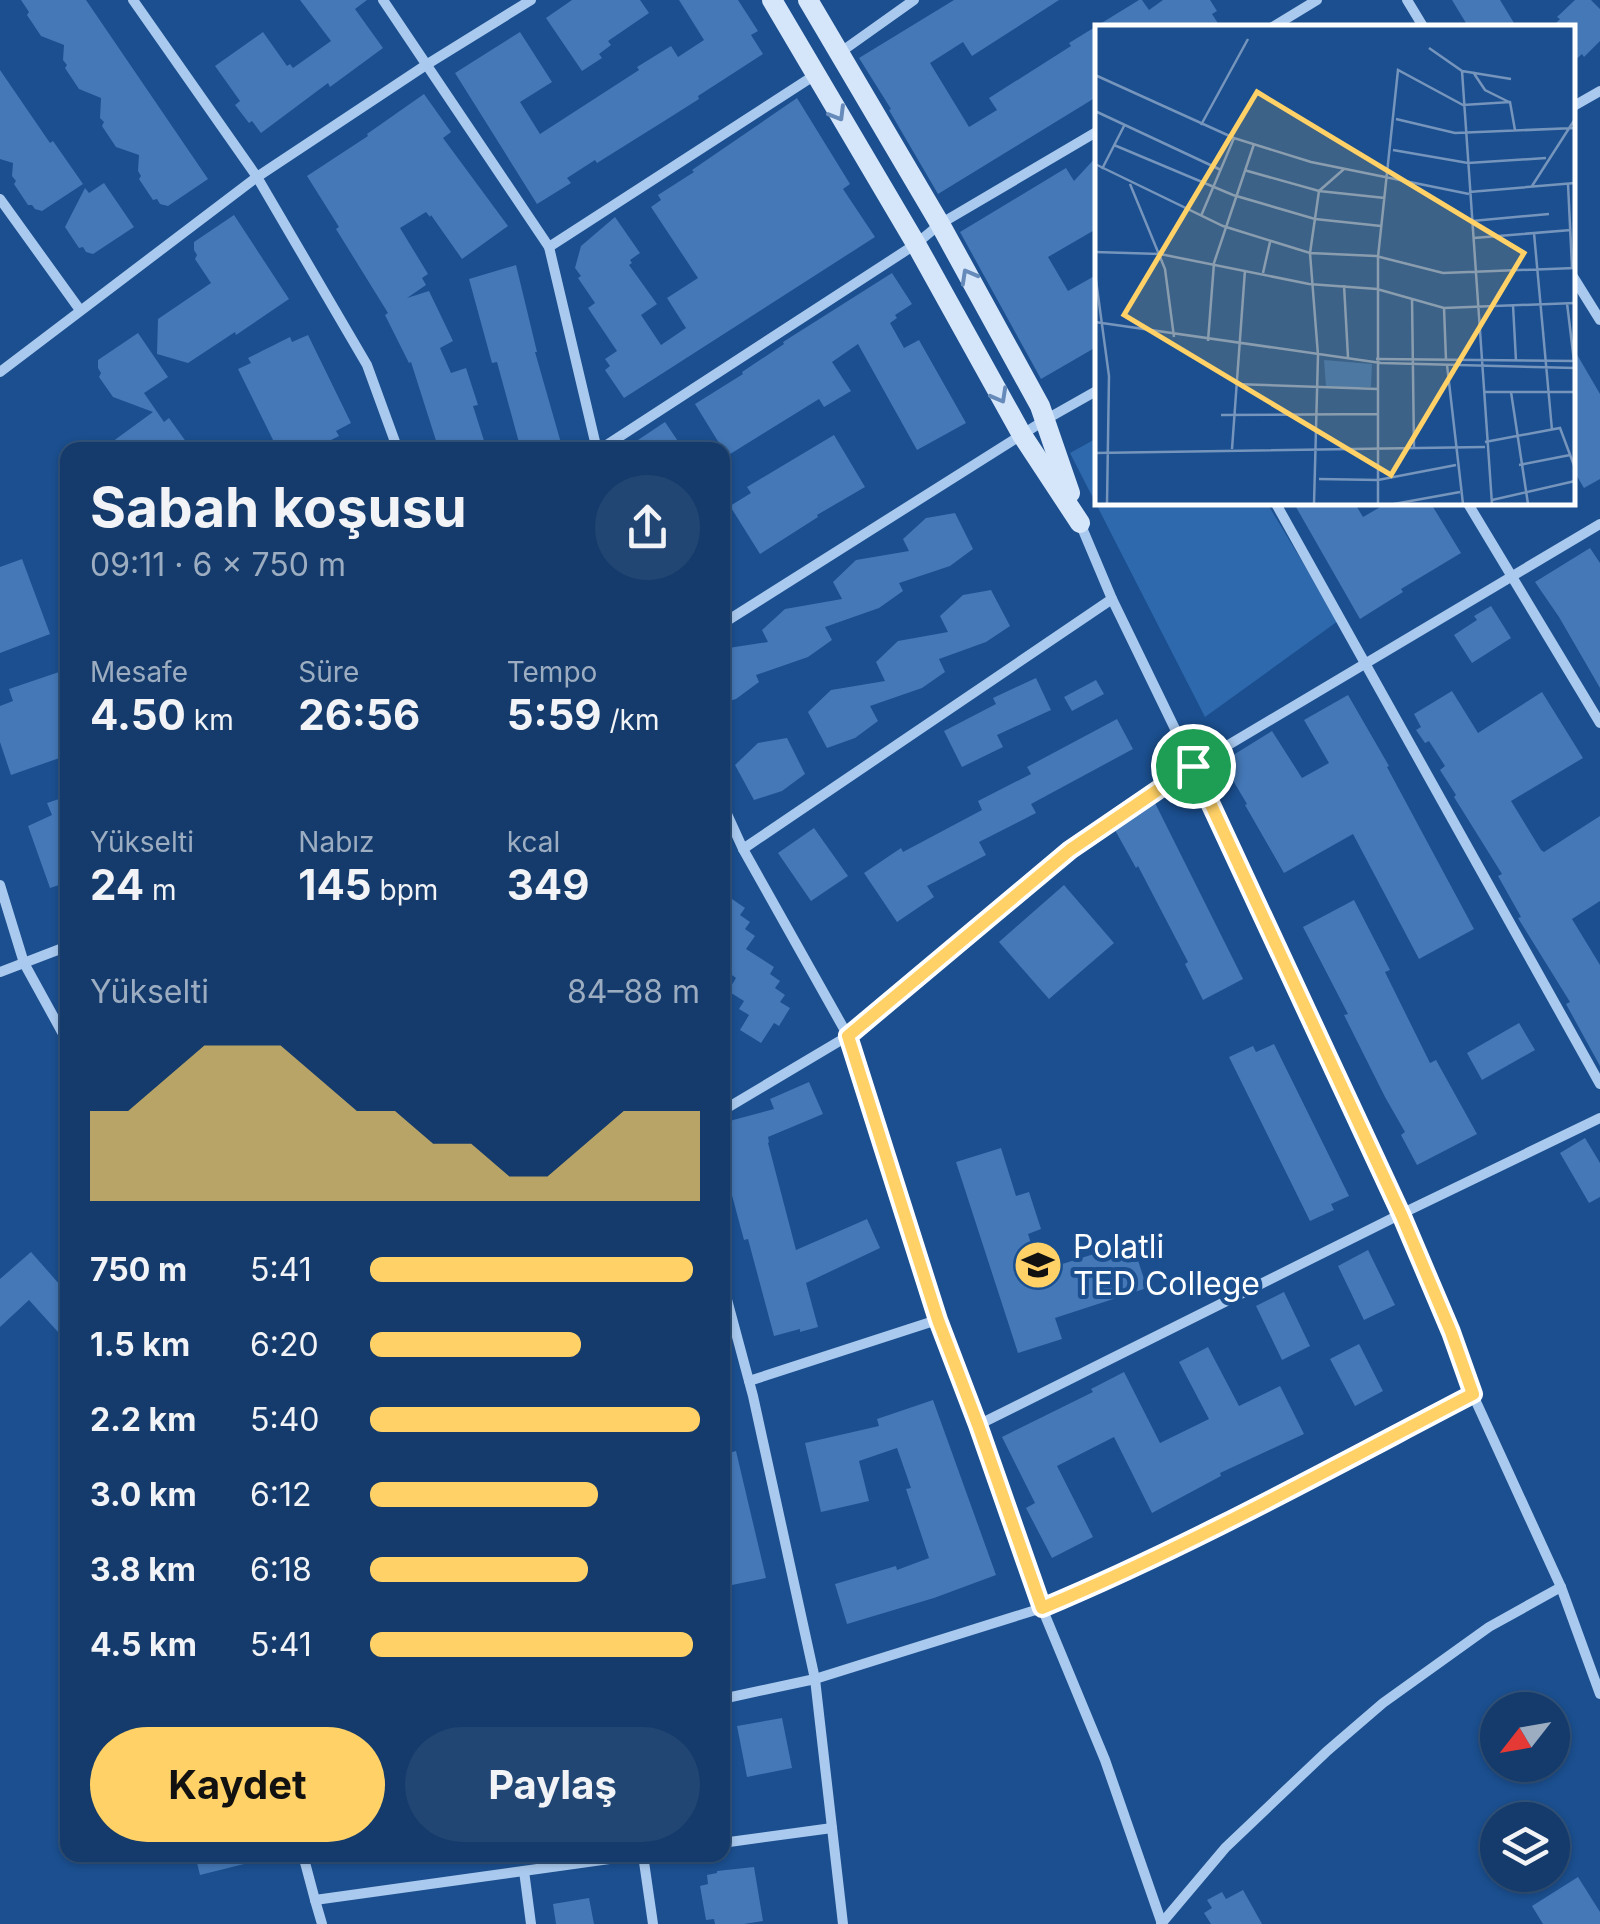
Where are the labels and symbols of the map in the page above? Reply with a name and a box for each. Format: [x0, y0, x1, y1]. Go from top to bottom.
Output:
inset map [1095, 25, 1575, 505]
one-way arrow [826, 104, 845, 122]
one-way arrow [961, 268, 981, 286]
one-way arrow [988, 386, 1008, 404]
pin [1151, 724, 1236, 809]
place label: Polatli TED College [1073, 1227, 1260, 1303]
school or university icon: Polatli TED College [1012, 1239, 1064, 1291]
north arrow [1480, 1692, 1570, 1782]

